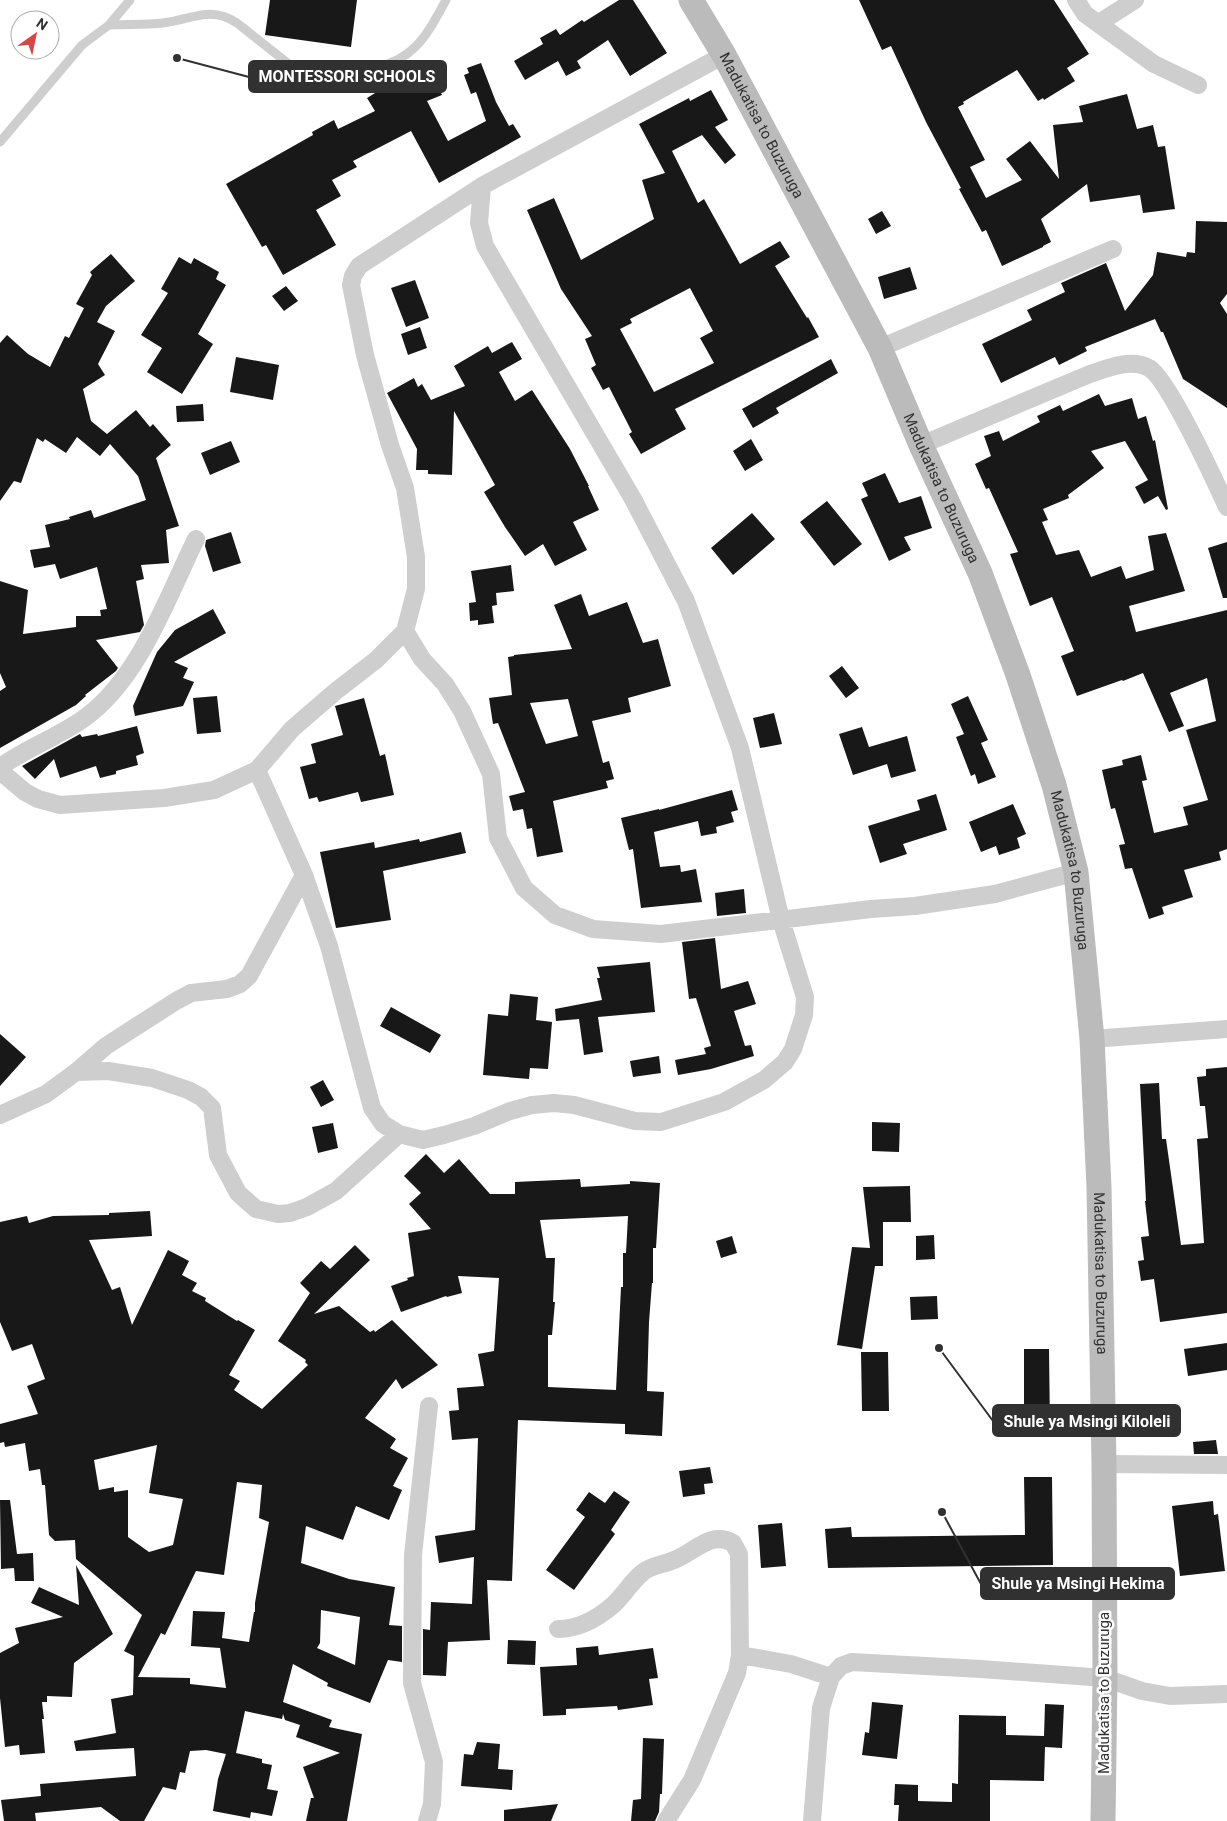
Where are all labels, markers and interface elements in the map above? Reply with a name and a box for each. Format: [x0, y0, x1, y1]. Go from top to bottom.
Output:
north arrow [10, 10, 60, 60]
text: N [34, 15, 51, 34]
street label: Madukatisa to Buzuruga [715, 50, 808, 201]
callout: MONTESSORI SCHOOLS [249, 61, 446, 92]
text: MONTESSORI SCHOOLS [259, 67, 436, 86]
street label: Madukatisa to Buzuruga [900, 411, 983, 566]
street label: Madukatisa to Buzuruga [1047, 788, 1092, 951]
street label: Madukatisa to Buzuruga [1090, 1192, 1111, 1355]
callout: Shule ya Msingi Kiloleli [993, 1405, 1180, 1436]
text: Shule ya Msingi Kiloleli [1004, 1412, 1170, 1431]
callout: Shule ya Msingi Hekima [981, 1568, 1174, 1599]
text: Shule ya Msingi Hekima [991, 1574, 1165, 1593]
street label: Madukatisa to Buzuruga [1095, 1612, 1113, 1774]

